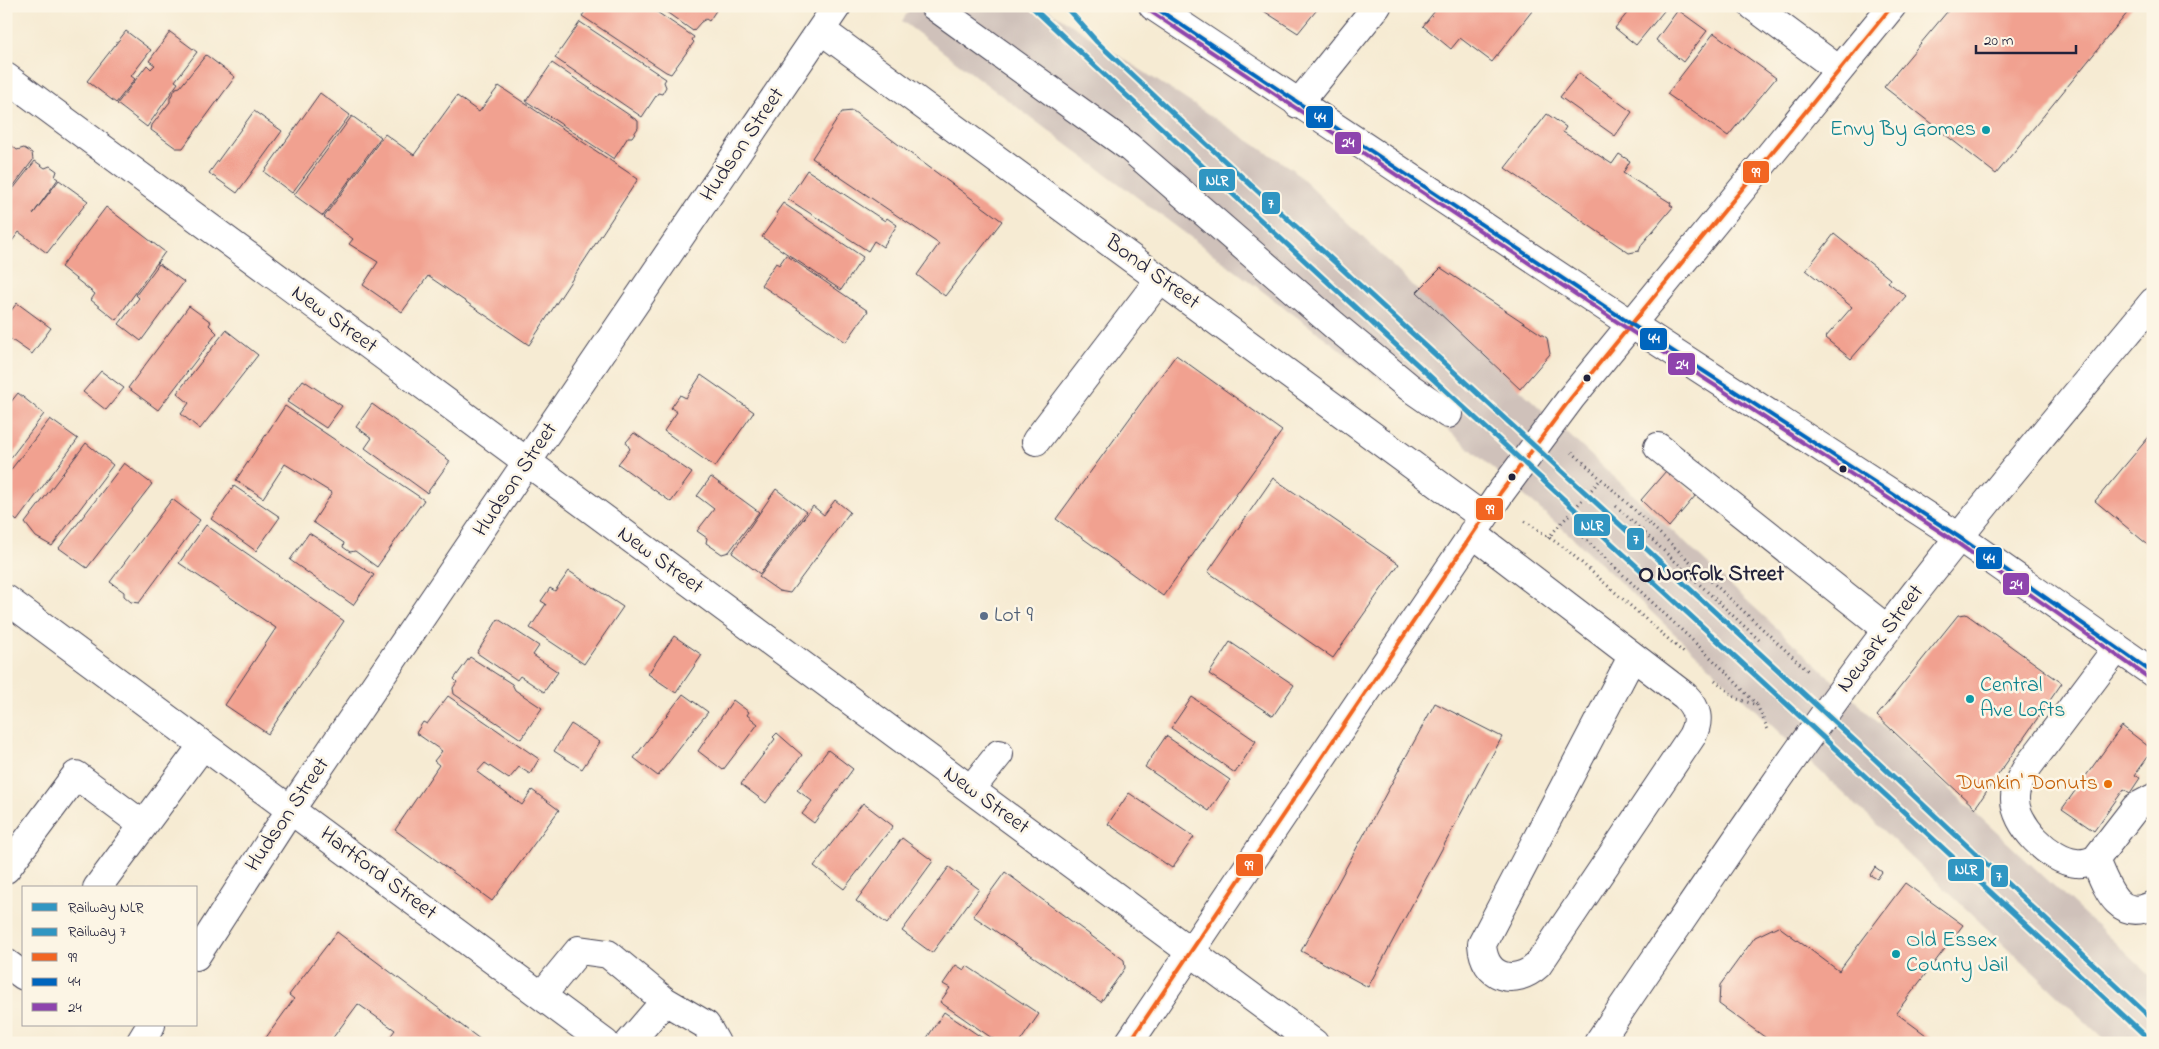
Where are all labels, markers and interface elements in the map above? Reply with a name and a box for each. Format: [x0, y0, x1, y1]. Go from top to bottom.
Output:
scale bar [1976, 22, 2076, 54]
text: 20 m [1984, 30, 2014, 52]
street label: Hudson Street [693, 81, 794, 209]
line badge: 44 [1305, 105, 1334, 129]
text: 44 [1313, 108, 1326, 129]
place label: Envy By Gomes [1830, 114, 1976, 147]
marker: Envy By Gomes [1980, 124, 1992, 136]
line badge: 24 [1334, 131, 1362, 155]
text: 24 [1341, 133, 1355, 154]
line badge: 99 [1742, 160, 1770, 184]
text: 99 [1751, 163, 1761, 184]
line badge: NLR [1198, 168, 1236, 192]
text: NLR [1206, 171, 1229, 192]
line badge: 7 [1261, 191, 1281, 215]
text: 7 [1268, 194, 1274, 215]
street label: Bond Street [1097, 227, 1207, 319]
street label: New Street [284, 278, 384, 363]
line badge: 44 [1639, 327, 1668, 351]
text: 44 [1647, 329, 1660, 350]
line badge: 24 [1667, 352, 1696, 376]
text: 24 [1675, 355, 1689, 376]
unlabelled marker [1582, 373, 1592, 383]
street label: Hudson Street [466, 416, 567, 544]
unlabelled marker [1838, 464, 1848, 474]
unlabelled marker [1507, 472, 1517, 482]
line badge: 99 [1475, 497, 1504, 521]
text: 99 [1485, 500, 1495, 521]
line badge: NLR [1573, 513, 1611, 537]
text: NLR [1581, 516, 1604, 537]
street label: New Street [610, 519, 710, 604]
line badge: 7 [1626, 527, 1645, 551]
text: 7 [1633, 530, 1639, 551]
line badge: 44 [1975, 546, 2003, 570]
text: 44 [1982, 549, 1995, 570]
place label: Norfolk Street [1657, 559, 1785, 591]
marker: Norfolk Street [1639, 568, 1653, 582]
line badge: 24 [2002, 572, 2030, 596]
text: 24 [2009, 575, 2023, 596]
street label: Newark Street [1830, 578, 1933, 700]
place label: Lot 9 [994, 600, 1033, 632]
marker: Lot 9 [978, 610, 990, 622]
place label: Central Ave Lofts [1980, 670, 2066, 727]
marker: Central Ave Lofts [1964, 693, 1976, 705]
street label: Hudson Street [238, 751, 339, 879]
street label: New Street [936, 759, 1036, 844]
place label: Dunkin' Donuts [1956, 768, 2098, 800]
marker: Dunkin' Donuts [2102, 778, 2114, 790]
street label: Hartford Street [313, 819, 444, 929]
line badge: 99 [1235, 853, 1264, 877]
text: 99 [1244, 856, 1254, 877]
line badge: NLR [1947, 858, 1985, 882]
text: NLR [1955, 860, 1978, 881]
line badge: 7 [1990, 864, 2009, 888]
text: 7 [1996, 867, 2002, 888]
legend [22, 886, 198, 1026]
text: Railway NLR [68, 897, 144, 920]
text: Railway 7 [68, 921, 126, 944]
place label: Old Essex County Jail [1906, 925, 2008, 983]
text: 99 [68, 947, 78, 969]
marker: Old Essex County Jail [1890, 948, 1902, 960]
text: 44 [68, 971, 80, 993]
text: 24 [68, 997, 82, 1019]

